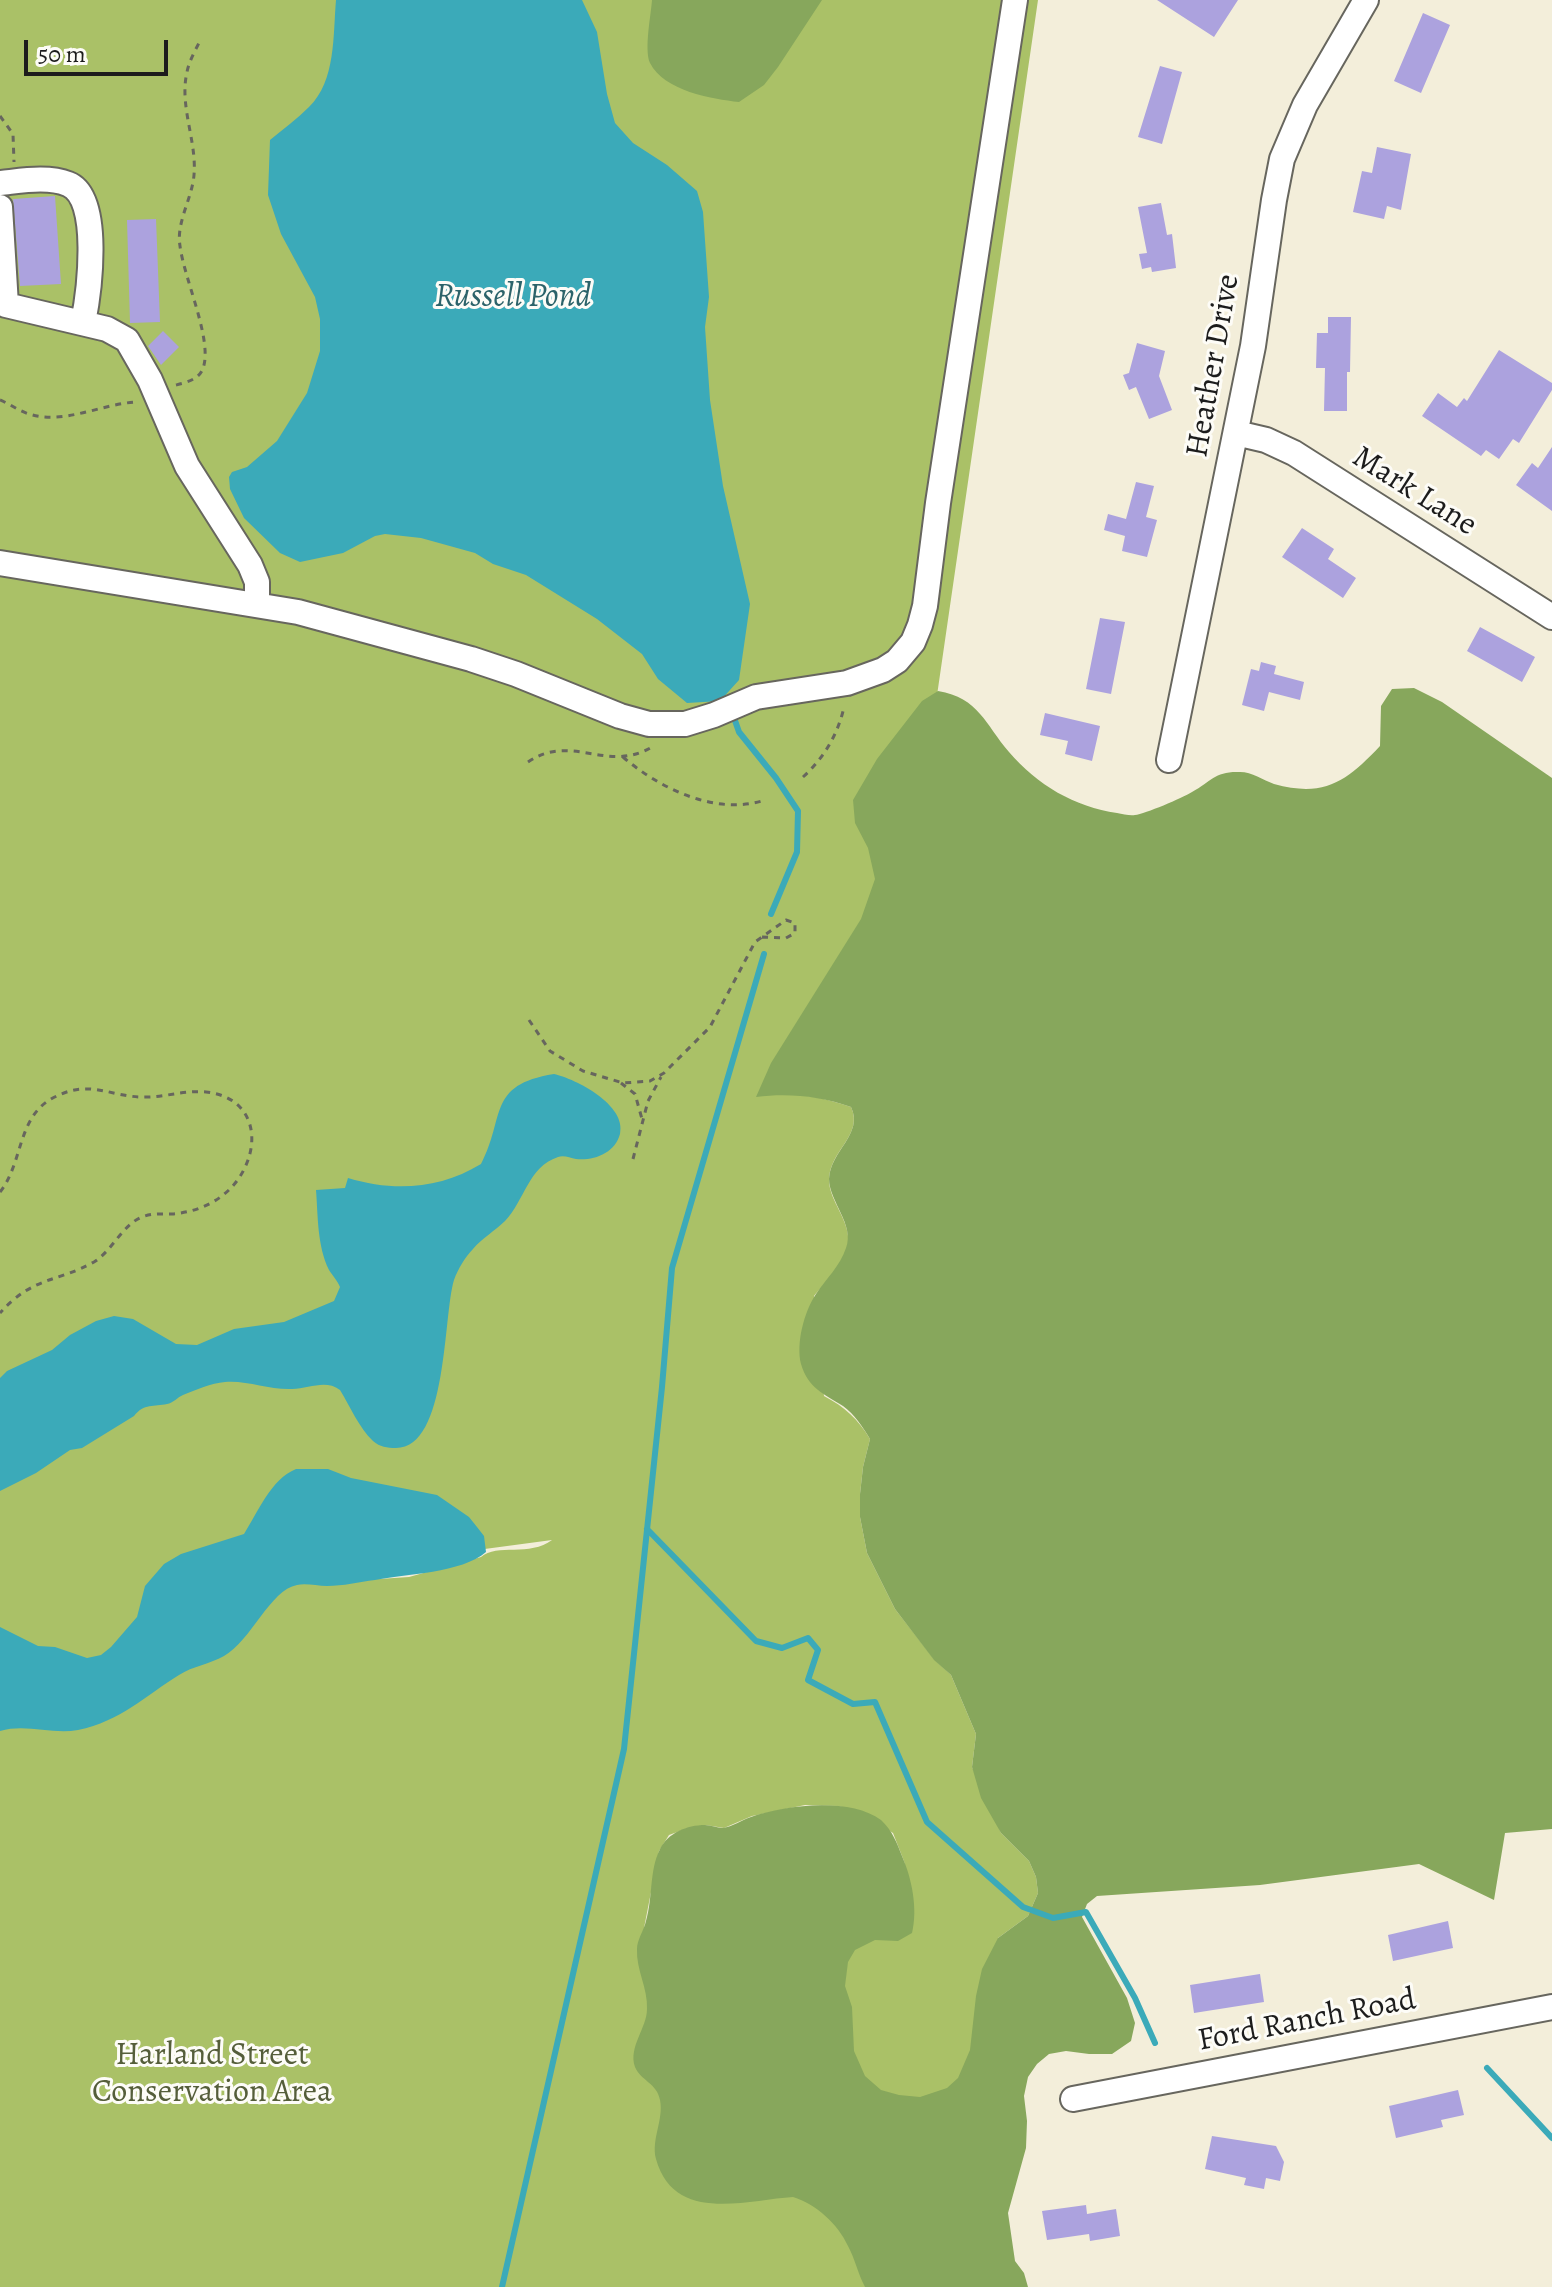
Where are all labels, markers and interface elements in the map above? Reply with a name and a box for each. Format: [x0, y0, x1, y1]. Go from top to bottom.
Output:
scale bar [28, 24, 172, 74]
text: 50 m [38, 38, 86, 70]
street label: Heather Drive [1179, 271, 1249, 461]
water label: Russell Pond [435, 278, 591, 318]
street label: Mark Lane [1345, 439, 1483, 545]
street label: Ford Ranch Road [1195, 1981, 1419, 2061]
park label: Harland Street Conservation Area [92, 2037, 332, 2112]

